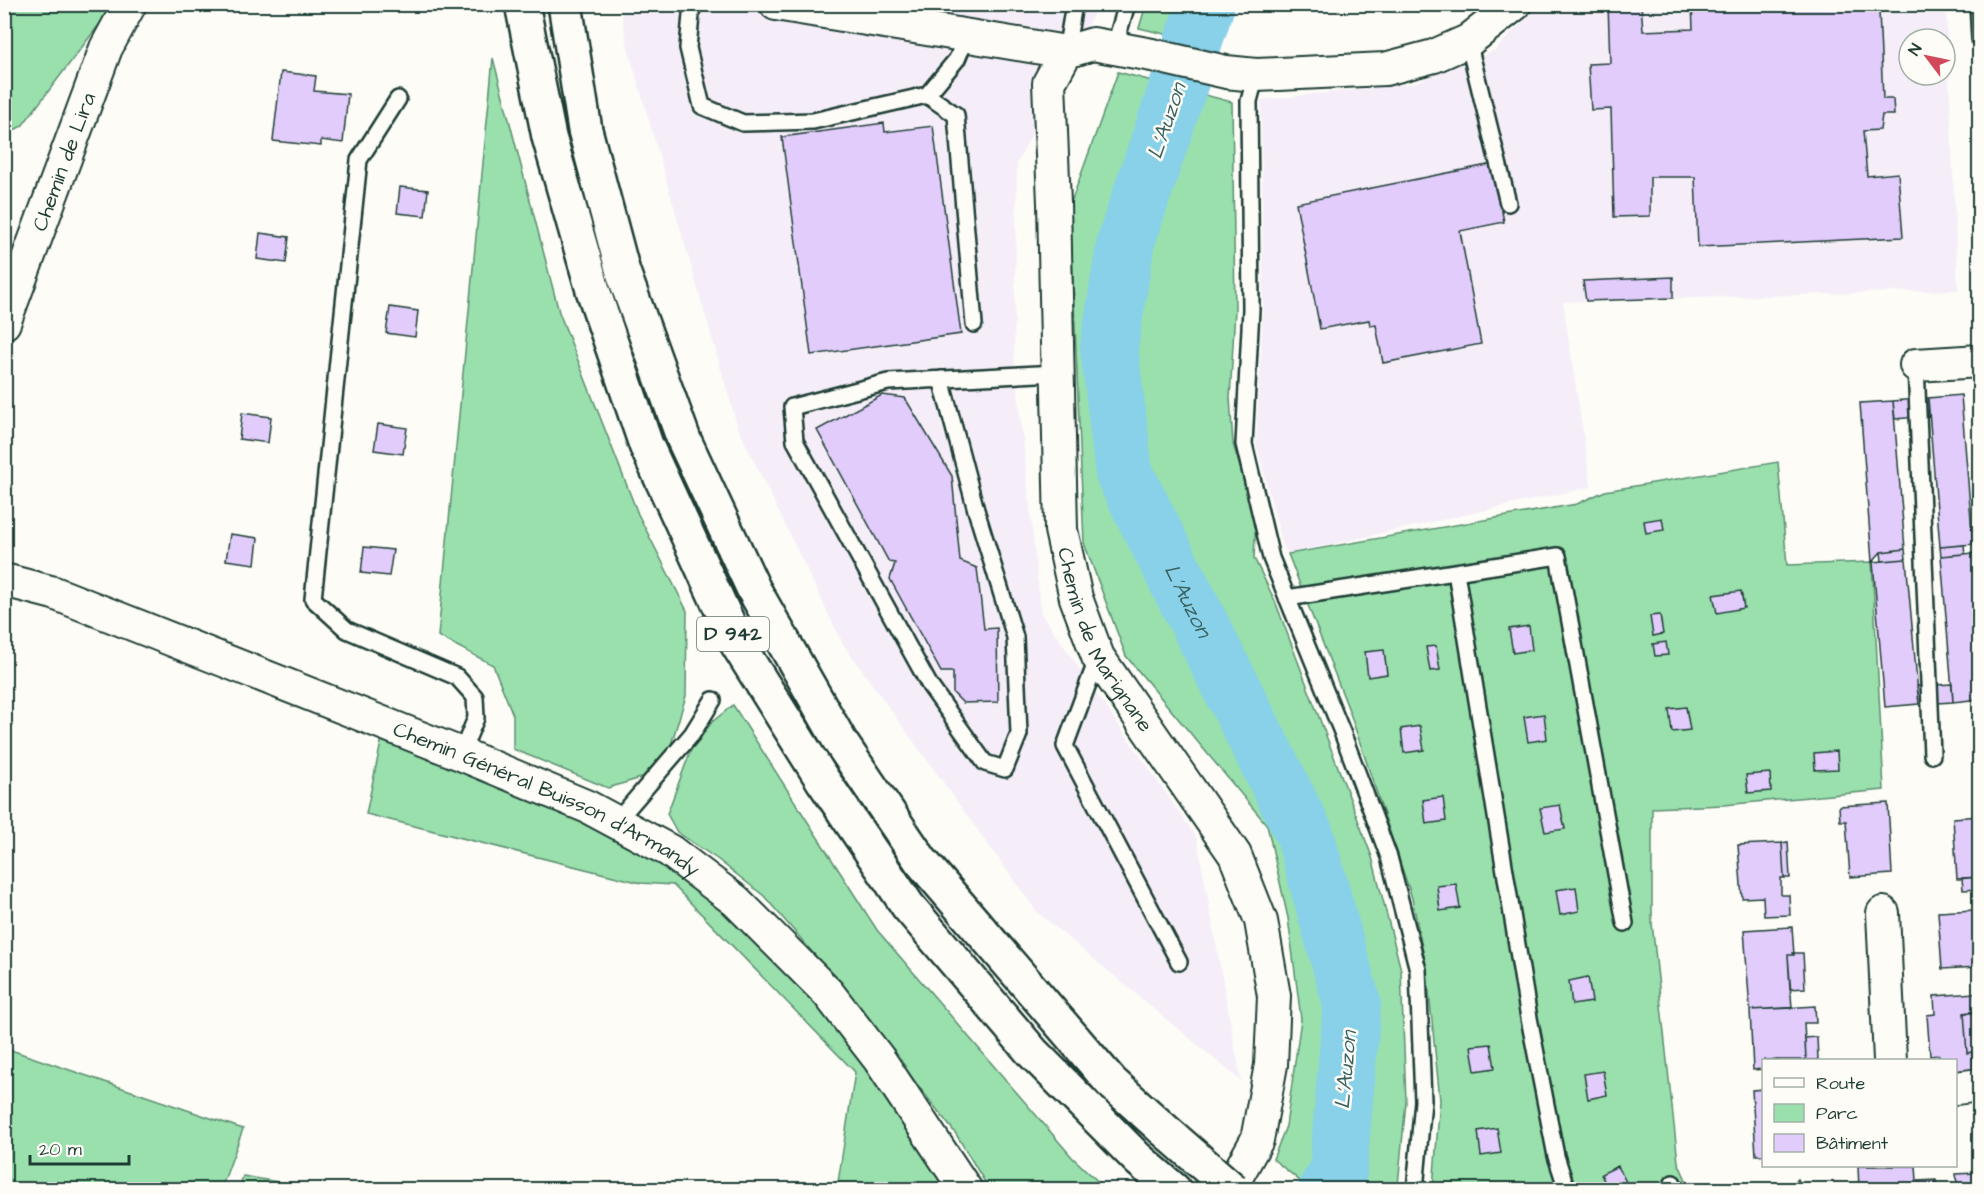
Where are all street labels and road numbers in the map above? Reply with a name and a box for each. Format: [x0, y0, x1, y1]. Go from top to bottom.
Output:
street label: Chemin de Lira [25, 88, 103, 235]
street label: Chemin de Marignane [1051, 545, 1160, 738]
road number: D 942 [697, 617, 769, 651]
street label: Chemin Général Buisson d'Armandy [389, 714, 706, 885]

